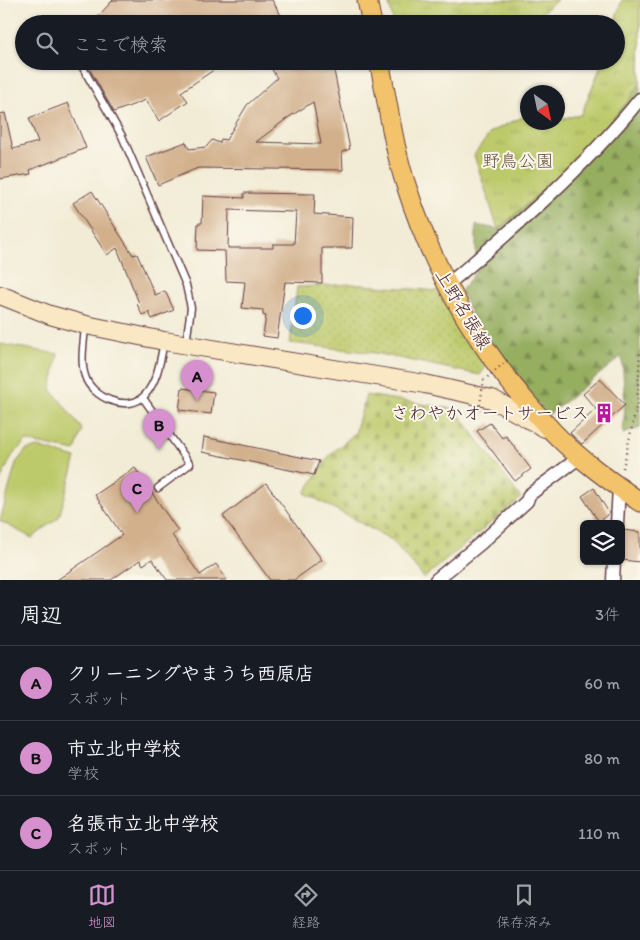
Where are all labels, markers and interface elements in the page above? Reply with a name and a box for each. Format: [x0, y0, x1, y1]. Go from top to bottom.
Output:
search box [15, 15, 625, 70]
icon: search [33, 29, 61, 57]
text: ここで検索 [73, 33, 168, 56]
north arrow [520, 85, 565, 130]
park label: 野鳥公園 [482, 150, 554, 172]
street label: 上野名張線 [430, 265, 496, 353]
your location [290, 303, 316, 329]
pin: A [181, 360, 213, 401]
place label: さわやかオートサービス [391, 402, 589, 424]
building icon: さわやかオートサービス [593, 402, 615, 424]
pin: B [143, 409, 175, 450]
pin: C [121, 472, 153, 513]
map controls [580, 520, 625, 565]
button: layers [580, 520, 625, 565]
text: 周辺 [20, 602, 62, 627]
text: 3件 [595, 605, 620, 624]
text: クリーニングやまうち西原店 [67, 662, 314, 685]
text: A [31, 674, 41, 693]
text: 60 m [585, 674, 620, 693]
text: スポット [67, 689, 131, 708]
text: 市立北中学校 [67, 737, 181, 760]
text: B [31, 749, 41, 768]
text: 80 m [584, 749, 620, 768]
text: 学校 [67, 764, 99, 783]
text: 名張市立北中学校 [67, 812, 219, 835]
text: C [31, 824, 41, 843]
text: 110 m [578, 824, 620, 843]
text: スポット [67, 839, 131, 858]
tab: 地図 [88, 881, 116, 931]
tab: 経路 [292, 881, 320, 931]
tab: 保存済み [496, 881, 552, 931]

